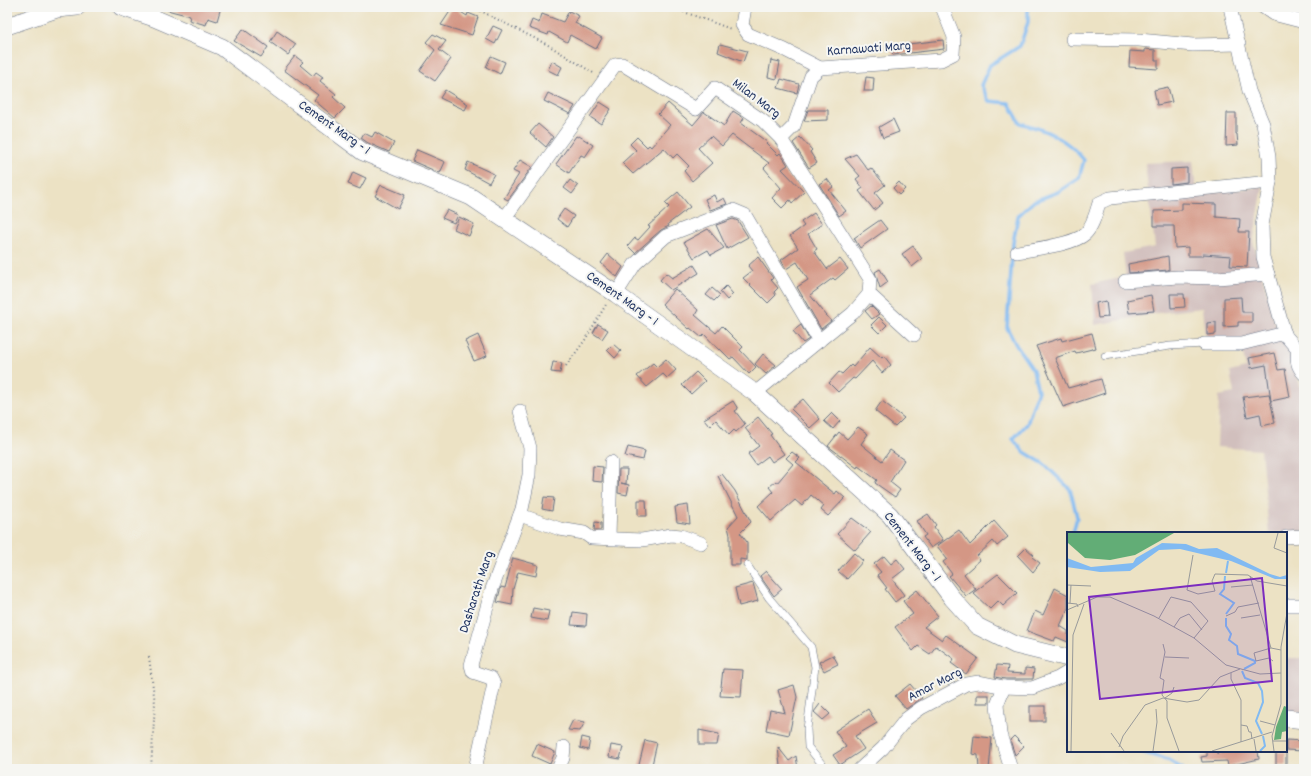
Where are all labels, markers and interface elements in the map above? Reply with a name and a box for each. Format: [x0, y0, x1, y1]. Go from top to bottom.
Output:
street label: Karnawati Marg [826, 36, 912, 62]
street label: Milan Marg [727, 74, 785, 124]
street label: Cement Marg - 1 [294, 96, 374, 160]
street label: Cement Marg - 1 [582, 267, 662, 331]
street label: Cement Marg - 1 [878, 508, 946, 586]
inset map [1067, 532, 1287, 752]
street label: Dasharath Marg [454, 548, 500, 636]
street label: Amar Marg [904, 663, 966, 707]

